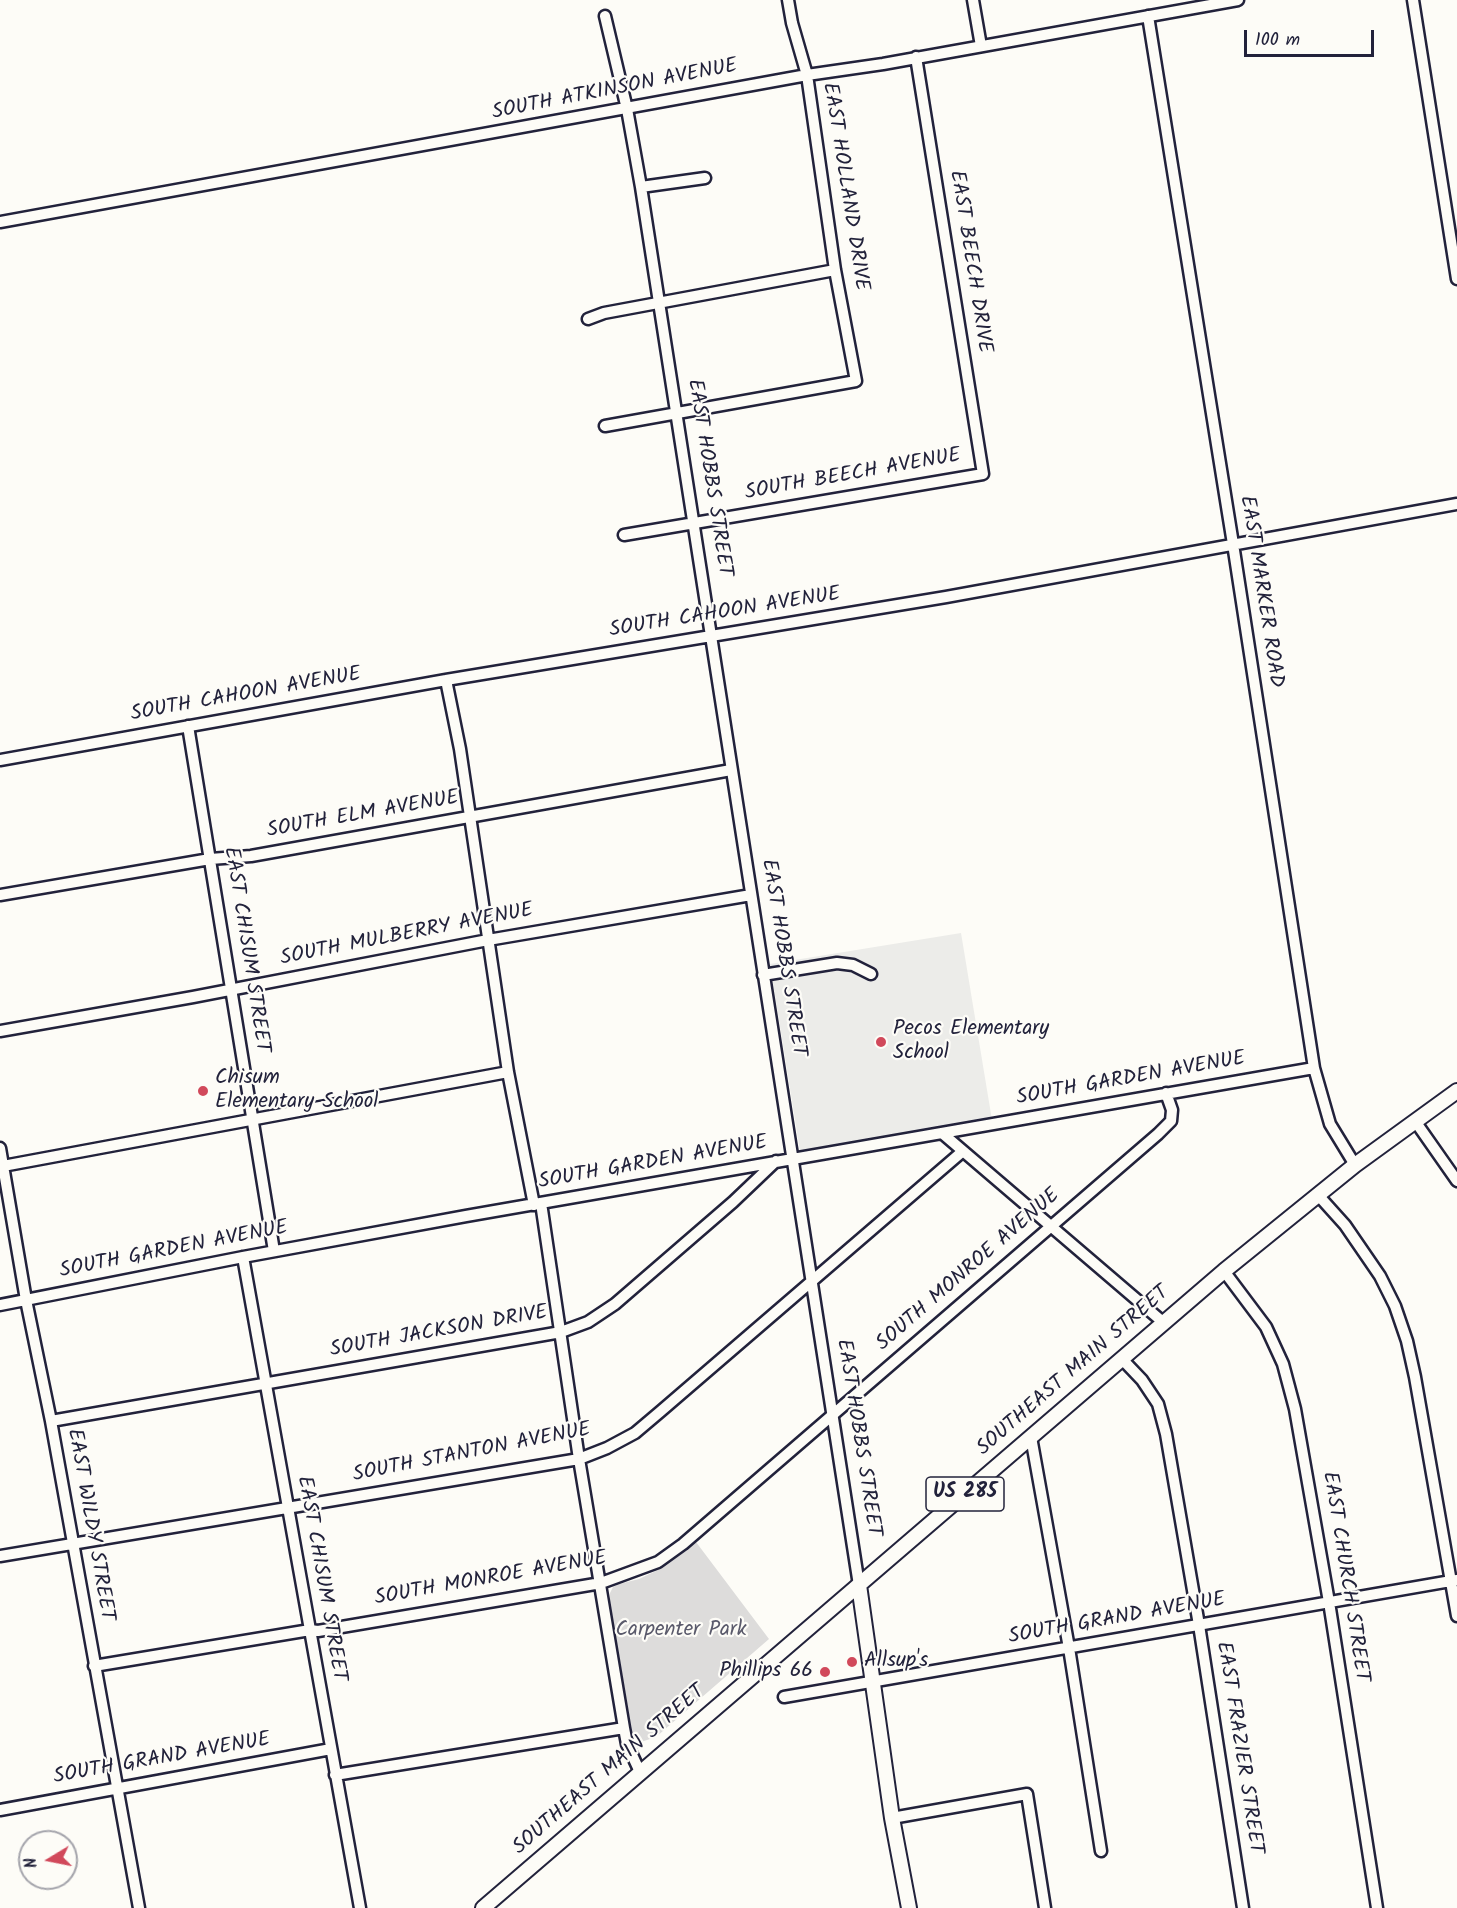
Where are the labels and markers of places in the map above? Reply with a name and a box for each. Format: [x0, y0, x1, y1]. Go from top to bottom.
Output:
place label: Pecos Elementary School [893, 1017, 1049, 1067]
marker: Pecos Elementary School [874, 1035, 888, 1049]
place label: Chisum Elementary School [215, 1066, 378, 1116]
marker: Chisum Elementary School [196, 1084, 210, 1098]
place label: Allsup's [864, 1649, 928, 1675]
marker: Allsup's [845, 1655, 859, 1669]
place label: Phillips 66 [719, 1659, 813, 1685]
marker: Phillips 66 [818, 1665, 832, 1679]

